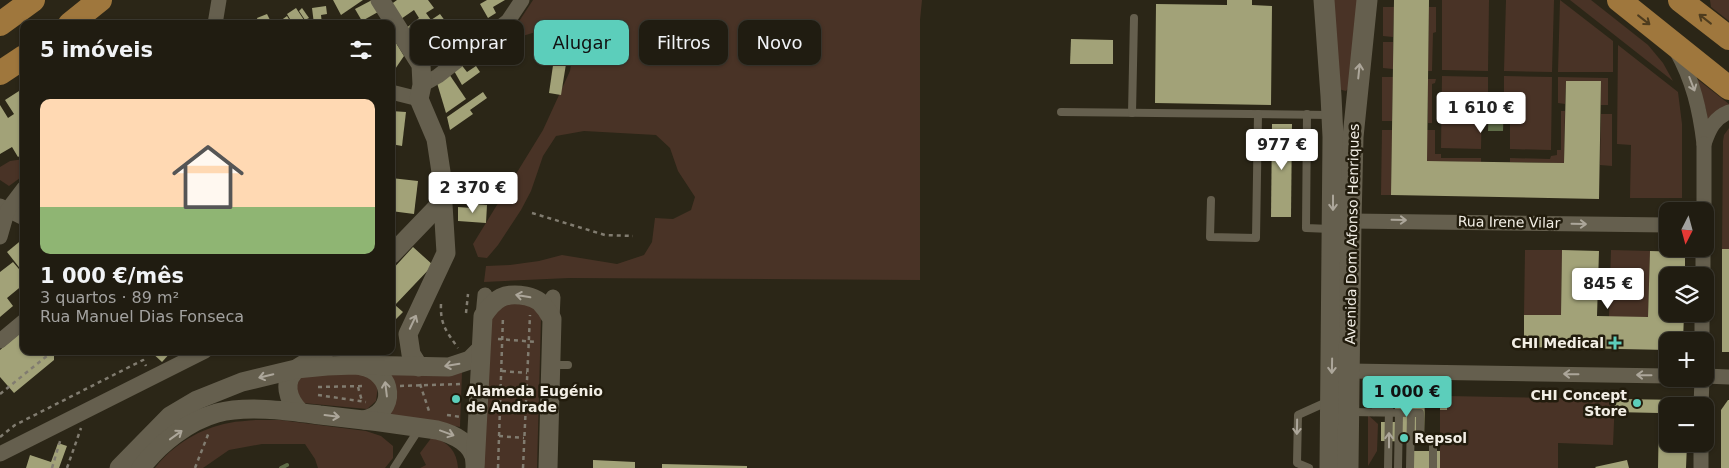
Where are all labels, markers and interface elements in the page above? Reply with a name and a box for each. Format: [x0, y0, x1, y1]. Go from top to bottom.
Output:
one-way arrow [1699, 14, 1712, 25]
one-way arrow [1637, 15, 1650, 26]
chip: Comprar [410, 20, 524, 65]
chip: Alugar [534, 20, 629, 65]
chip: Filtros [639, 20, 728, 65]
chip: Novo [738, 20, 821, 65]
icon: filters [347, 36, 375, 64]
text: 5 imóveis [40, 38, 153, 62]
one-way arrow [1354, 63, 1364, 79]
one-way arrow [1688, 76, 1697, 91]
pin: 1 610 € [1435, 92, 1527, 134]
text: 1 610 € [1448, 98, 1514, 117]
street label: Avenida Dom Afonso Henriques [1342, 123, 1362, 345]
pin: 977 € [1247, 128, 1317, 171]
icon: home [163, 132, 253, 222]
text: 977 € [1257, 135, 1307, 154]
pin: 2 370 € [427, 172, 519, 214]
text: 2 370 € [440, 178, 506, 197]
one-way arrow [1328, 195, 1338, 211]
north arrow [1659, 202, 1714, 258]
map controls [1659, 202, 1714, 452]
street label: Rua Irene Vilar [1458, 213, 1561, 231]
one-way arrow [1391, 215, 1407, 225]
one-way arrow [1571, 219, 1587, 228]
text: 1 000 €/mês [40, 264, 184, 288]
button: layers [1659, 267, 1714, 322]
pin: 845 € [1573, 268, 1643, 310]
text: 845 € [1583, 274, 1633, 293]
text: 3 quartos · 89 m² [40, 288, 179, 307]
one-way arrow [515, 291, 531, 301]
text: Rua Manuel Dias Fonseca [40, 307, 244, 326]
one-way arrow [409, 315, 418, 330]
button: + [1659, 332, 1714, 387]
place label: CHI Medical [1511, 335, 1604, 351]
marker: CHI Medical [1608, 336, 1622, 350]
one-way arrow [1327, 358, 1337, 374]
one-way arrow [444, 361, 460, 371]
one-way arrow [1564, 370, 1580, 379]
one-way arrow [1636, 371, 1652, 380]
one-way arrow [259, 372, 275, 381]
pin: 1 000 € [1361, 376, 1453, 418]
one-way arrow [381, 381, 391, 397]
text: 1 000 € [1374, 382, 1440, 401]
place label: Alameda Eugénio de Andrade [466, 383, 603, 415]
place label: CHI Concept Store [1531, 387, 1627, 419]
marker: Alameda Eugénio de Andrade [450, 393, 462, 405]
marker: CHI Concept Store [1631, 397, 1643, 409]
button: − [1659, 397, 1714, 452]
one-way arrow [324, 411, 340, 421]
one-way arrow [1293, 419, 1302, 435]
one-way arrow [439, 429, 454, 438]
one-way arrow [169, 430, 183, 440]
place label: Repsol [1414, 430, 1467, 446]
marker: Repsol [1398, 432, 1410, 444]
one-way arrow [1384, 433, 1394, 449]

